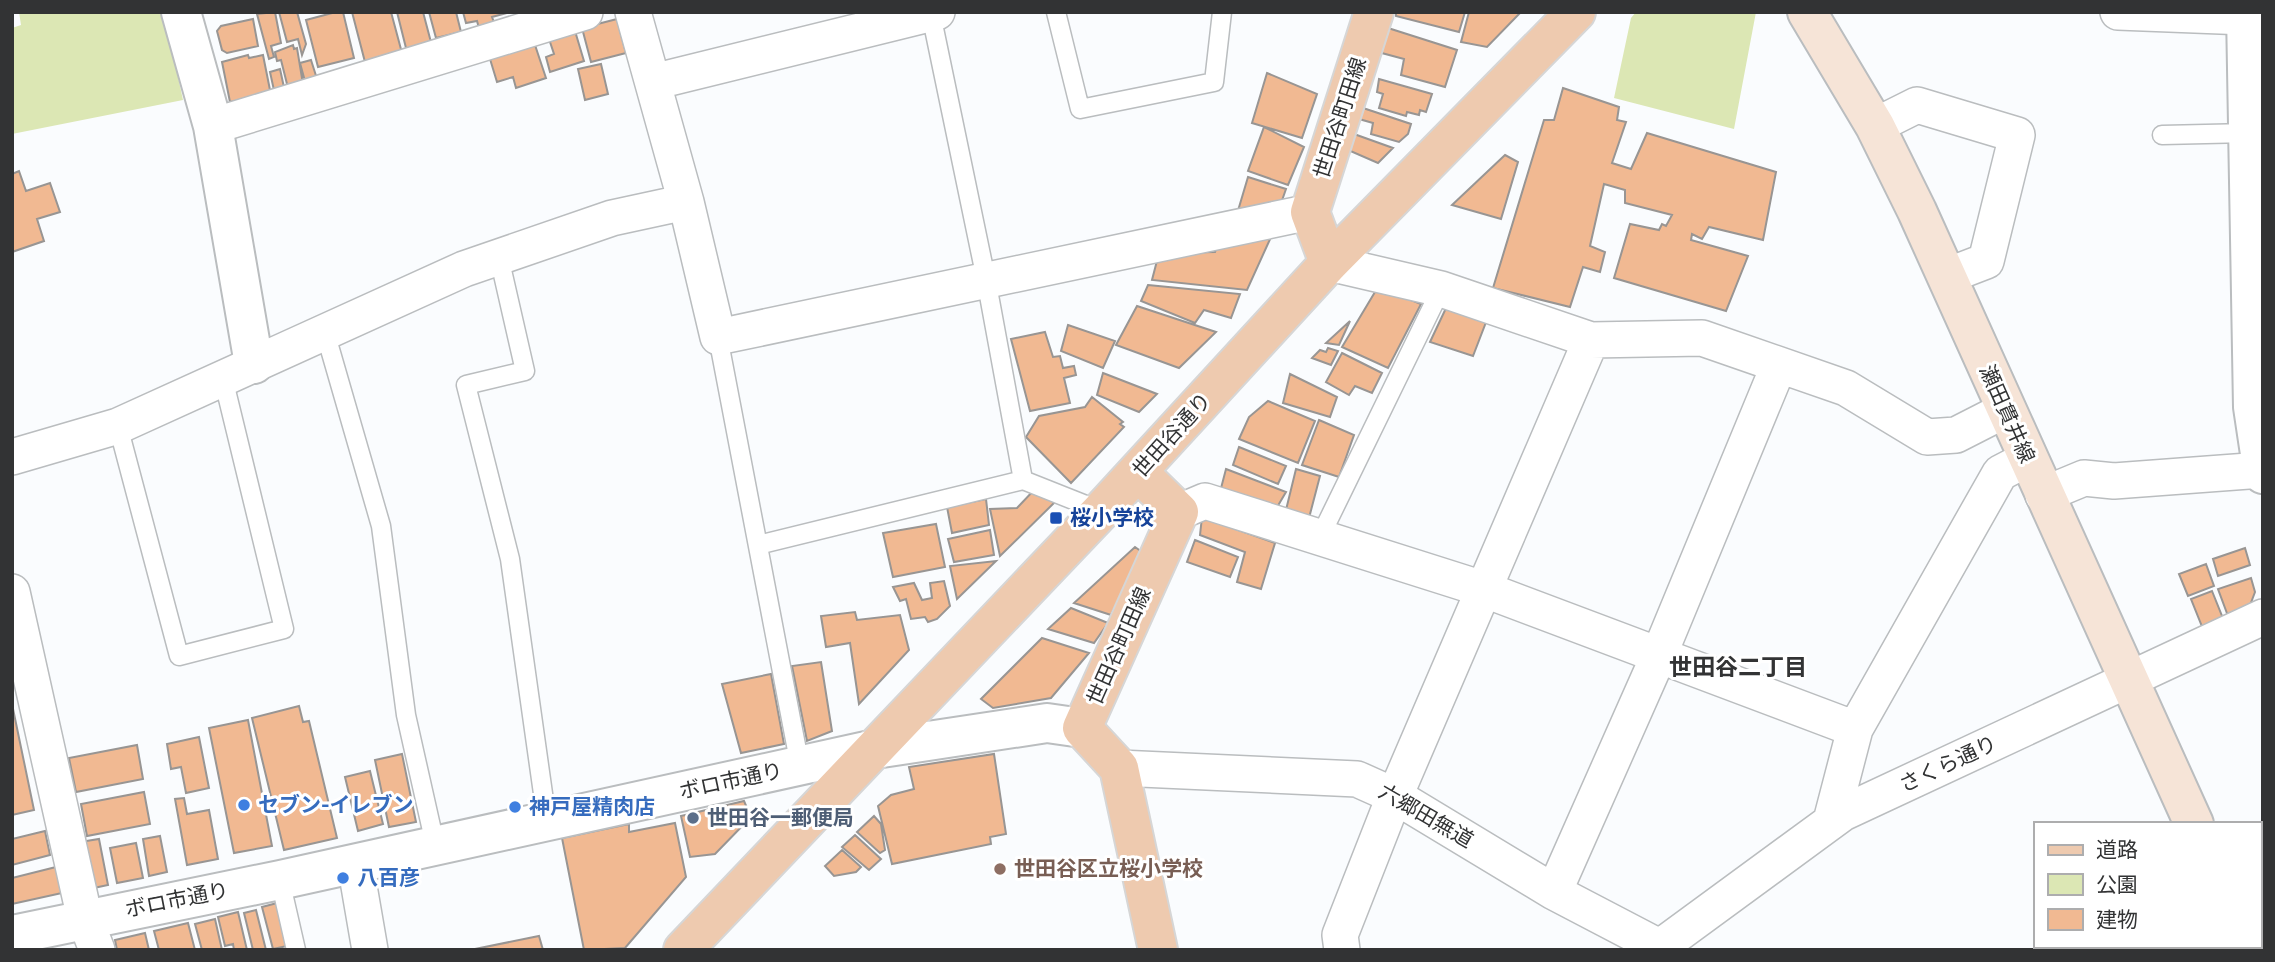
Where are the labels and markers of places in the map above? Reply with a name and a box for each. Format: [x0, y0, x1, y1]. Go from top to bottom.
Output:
place label: 桜小学校 [1070, 505, 1154, 530]
marker: 桜小学校 [1048, 510, 1064, 526]
place label: セブン-イレブン [258, 792, 414, 817]
place label: 神戸屋精肉店 [529, 794, 655, 819]
marker: セブン-イレブン [236, 797, 252, 813]
marker: 神戸屋精肉店 [507, 799, 523, 815]
place label: 世田谷一郵便局 [707, 805, 854, 830]
marker: 世田谷一郵便局 [685, 810, 701, 826]
place label: 世田谷区立桜小学校 [1014, 856, 1203, 881]
marker: 世田谷区立桜小学校 [992, 861, 1008, 877]
place label: 八百彦 [357, 865, 420, 890]
marker: 八百彦 [335, 870, 351, 886]

